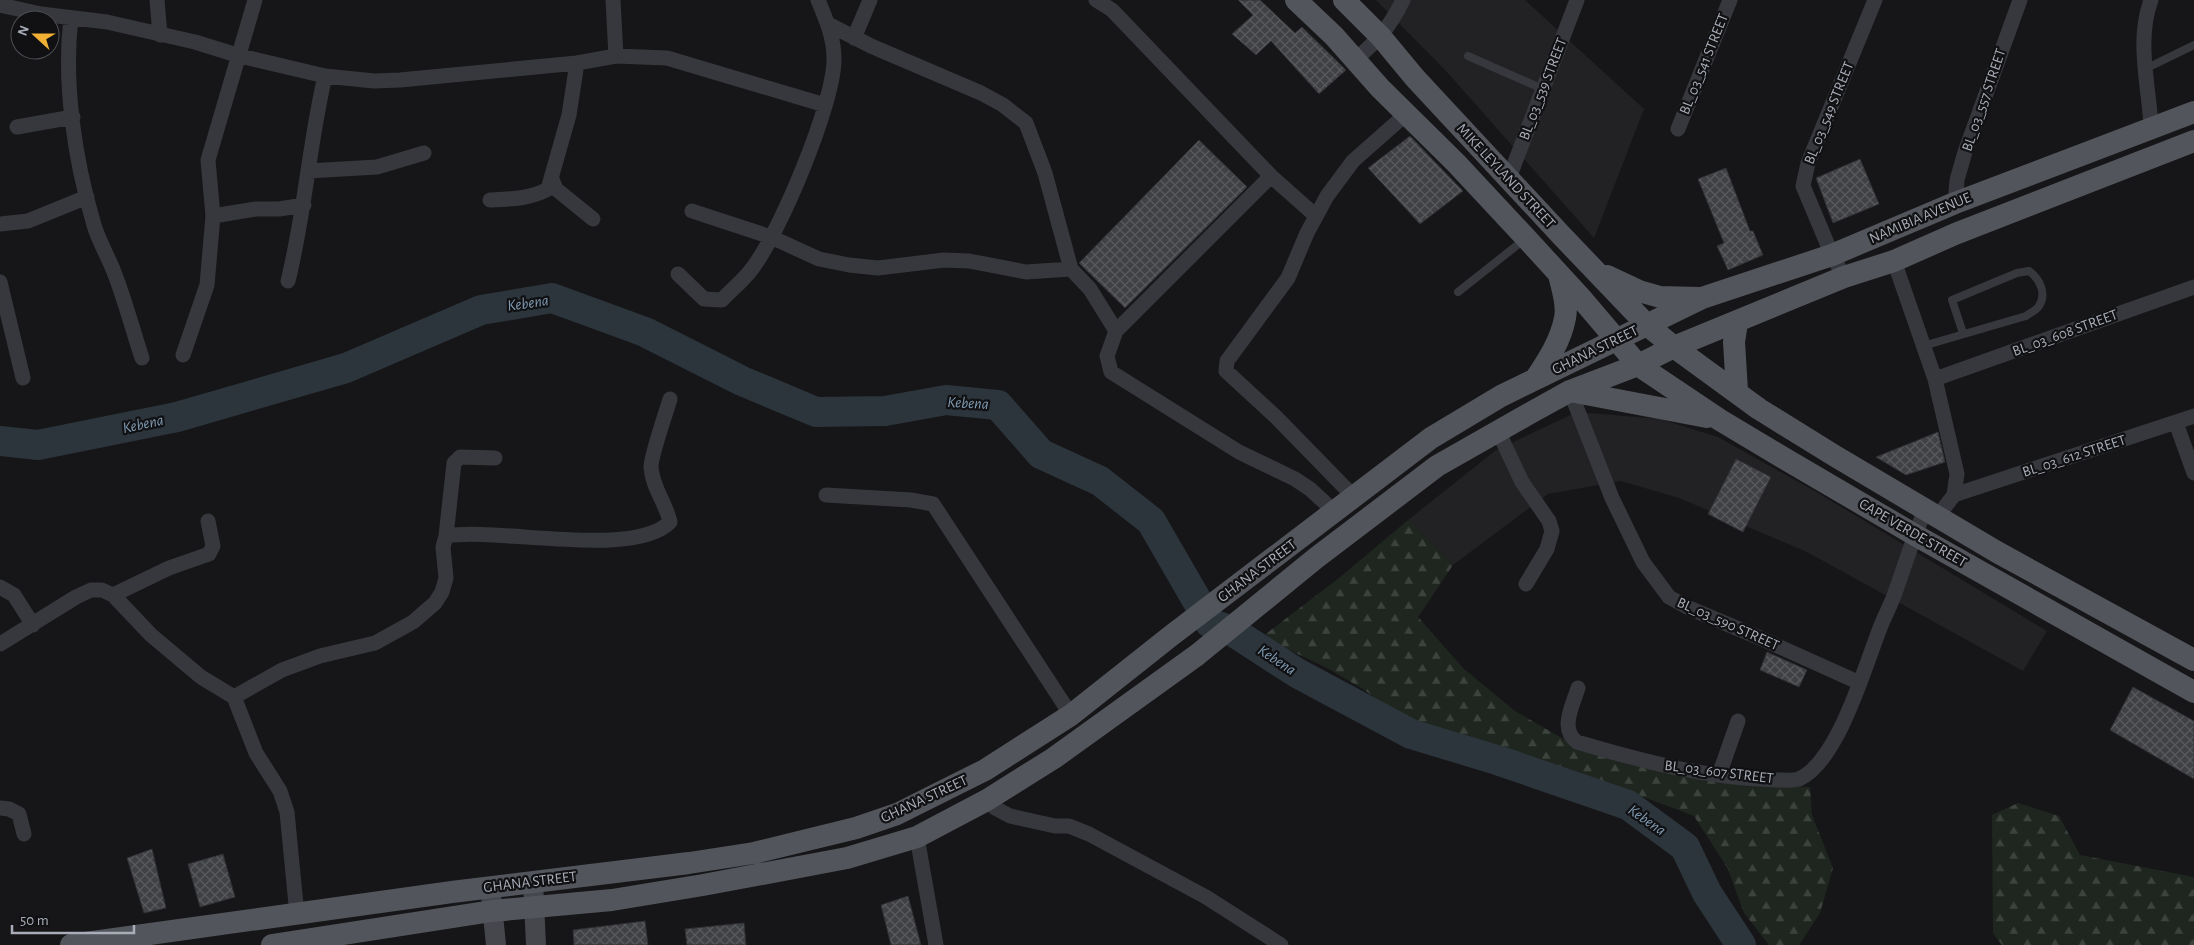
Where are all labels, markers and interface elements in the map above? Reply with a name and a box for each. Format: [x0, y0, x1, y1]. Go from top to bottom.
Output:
north arrow [10, 10, 60, 60]
street label: BL_03_541 STREET [1677, 11, 1731, 117]
text: N [16, 24, 32, 38]
street label: BL_03_539 STREET [1517, 35, 1570, 142]
street label: BL_03_557 STREET [1959, 46, 2009, 153]
street label: BL_03_549 STREET [1802, 59, 1857, 166]
street label: MIKE LEYLAND STREET [1454, 121, 1559, 232]
street label: NAMIBIA AVENUE [1867, 190, 1973, 246]
water label: Kebena [506, 292, 550, 314]
street label: BL_03_608 STREET [2010, 307, 2120, 359]
street label: GHANA STREET [1550, 322, 1641, 377]
water label: Kebena [947, 394, 989, 412]
water label: Kebena [121, 412, 165, 436]
street label: BL_03_612 STREET [2020, 432, 2128, 480]
street label: CAPE VERDE STREET [1857, 496, 1970, 570]
street label: GHANA STREET [1215, 536, 1299, 605]
street label: BL_03_590 STREET [1675, 595, 1782, 653]
water label: Kebena [1255, 642, 1299, 678]
street label: BL_03_607 STREET [1664, 758, 1775, 786]
street label: GHANA STREET [878, 772, 970, 826]
water label: Kebena [1625, 802, 1669, 838]
street label: GHANA STREET [483, 869, 578, 895]
scale bar [12, 902, 135, 934]
text: 50 m [20, 913, 49, 928]

